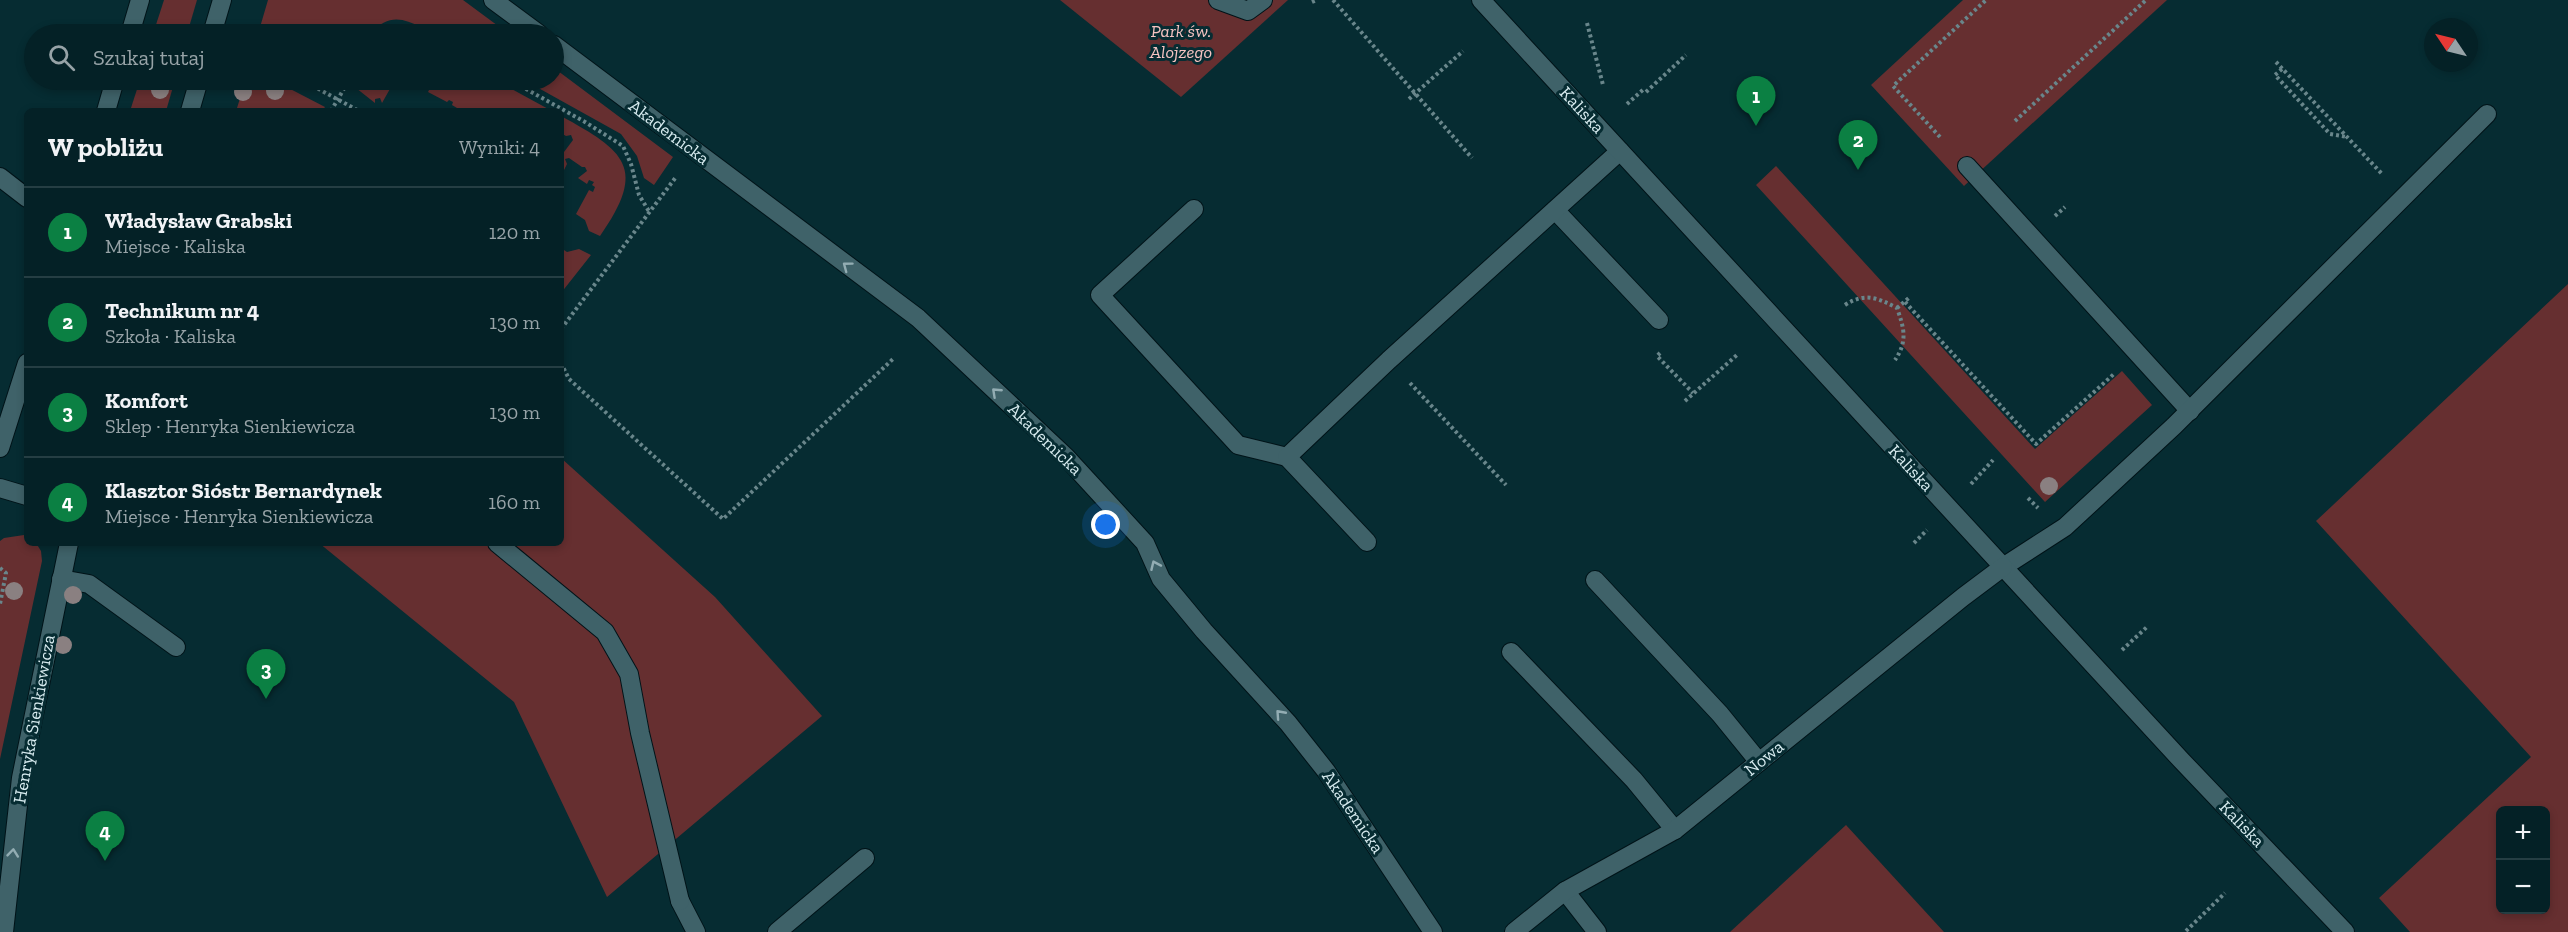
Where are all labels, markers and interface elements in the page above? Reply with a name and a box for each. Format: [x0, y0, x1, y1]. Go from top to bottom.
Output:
north arrow [2424, 18, 2478, 72]
park label: Park św. Alojzego [1149, 20, 1212, 63]
search box [24, 24, 564, 90]
icon: search [45, 41, 78, 74]
text: Szukaj tutaj [93, 44, 205, 71]
pin: 1 [1736, 76, 1776, 126]
street label: Kaliska [1555, 82, 1609, 138]
street label: Akademicka [624, 95, 714, 170]
pin: 2 [1838, 120, 1878, 170]
text: W pobliżu [48, 131, 163, 163]
text: Wyniki: 4 [459, 135, 540, 159]
text: Władysław Grabski [105, 207, 292, 234]
text: 1 [63, 220, 72, 244]
text: 120 m [489, 220, 540, 244]
text: Miejsce · Kaliska [105, 234, 246, 258]
one-way arrow [843, 262, 854, 273]
text: Technikum nr 4 [105, 297, 259, 324]
text: 2 [62, 310, 73, 334]
text: 130 m [489, 310, 540, 334]
text: Szkoła · Kaliska [105, 324, 236, 348]
text: Komfort [105, 387, 188, 414]
one-way arrow [992, 388, 1003, 399]
street label: Akademicka [1003, 398, 1087, 480]
text: 3 [62, 400, 73, 424]
text: 130 m [489, 400, 540, 424]
text: Sklep · Henryka Sienkiewicza [105, 414, 355, 438]
street label: Kaliska [1884, 440, 1938, 496]
text: Klasztor Sióstr Bernardynek [105, 477, 382, 504]
text: 4 [62, 490, 73, 514]
text: 160 m [488, 490, 540, 514]
text: Miejsce · Henryka Sienkiewicza [105, 504, 373, 528]
your location [1091, 510, 1120, 539]
one-way arrow [1150, 561, 1162, 572]
street label: Henryka Sienkiewicza [8, 633, 60, 805]
pin: 3 [246, 650, 286, 699]
one-way arrow [1276, 711, 1287, 721]
street label: Nowa [1740, 735, 1788, 781]
street label: Akademicka [1317, 766, 1389, 858]
street label: Kaliska [2215, 796, 2270, 852]
map controls [2496, 806, 2550, 914]
button: + [2496, 806, 2550, 860]
pin: 4 [86, 812, 124, 861]
one-way arrow [6, 848, 19, 858]
button: − [2496, 860, 2550, 914]

